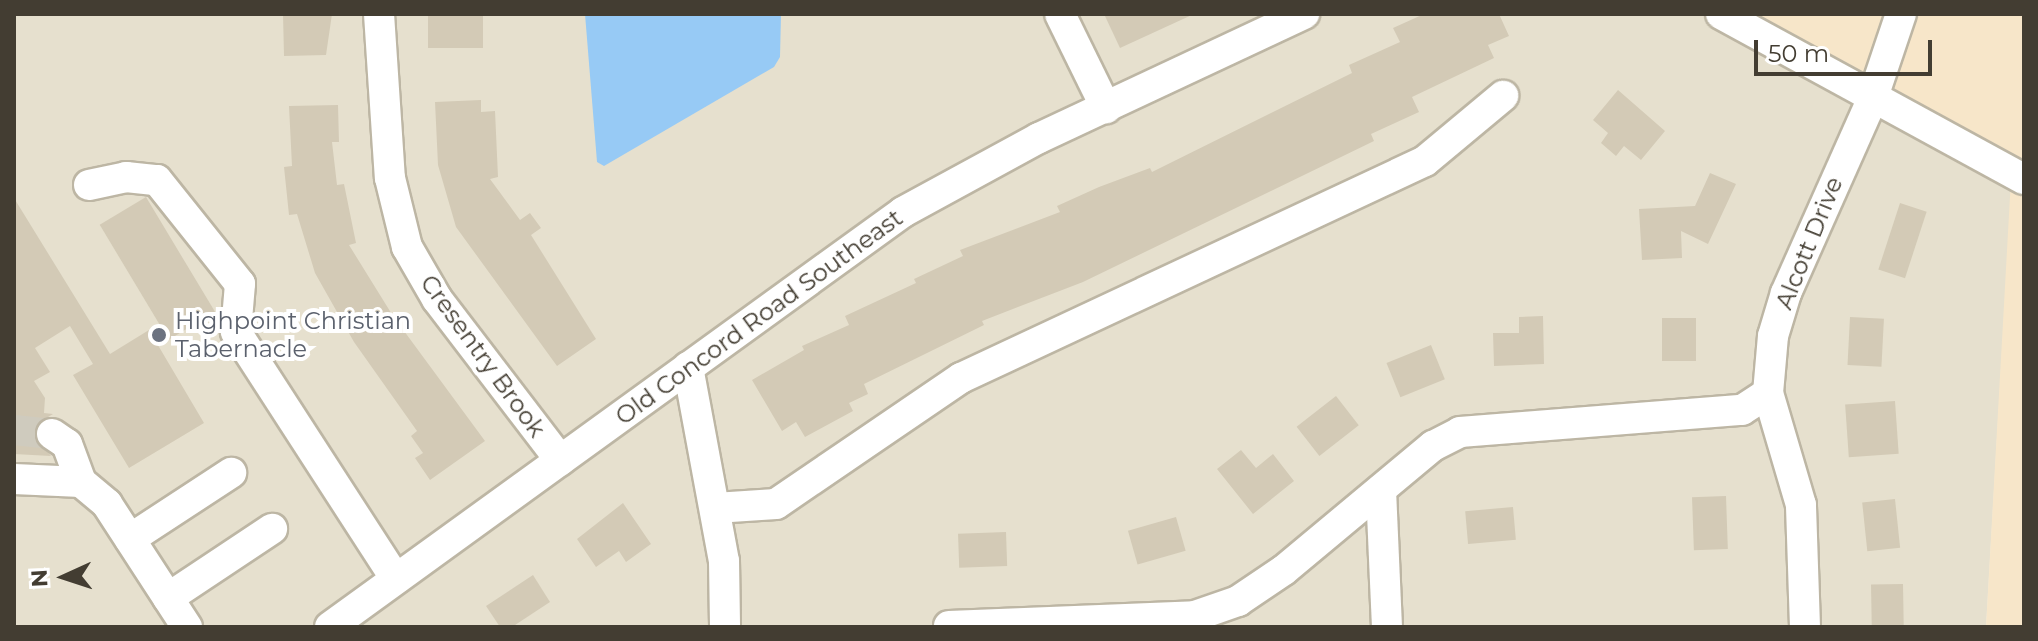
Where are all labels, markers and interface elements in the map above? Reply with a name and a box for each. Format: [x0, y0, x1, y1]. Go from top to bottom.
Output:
scale bar [1758, 24, 1936, 74]
text: 50 m [1768, 39, 1829, 68]
street label: Alcott Drive [1769, 173, 1849, 313]
street label: Old Concord Road Southeast [610, 203, 908, 431]
street label: Cresentry Brook [414, 269, 552, 443]
place label: Highpoint Christian Tabernacle [175, 307, 411, 363]
marker: Highpoint Christian Tabernacle [150, 326, 168, 344]
north arrow [24, 537, 104, 617]
text: N [26, 569, 53, 588]

